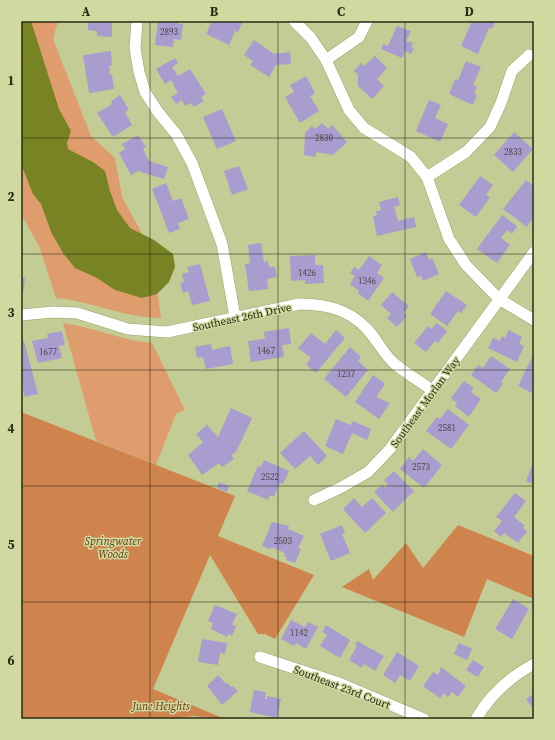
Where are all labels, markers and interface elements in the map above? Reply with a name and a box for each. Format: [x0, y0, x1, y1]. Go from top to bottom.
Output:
text: A [82, 3, 91, 20]
text: B [210, 3, 219, 20]
text: C [337, 3, 345, 20]
text: D [464, 3, 474, 20]
house number: 2893 [160, 26, 178, 38]
text: 1 [7, 72, 15, 89]
house number: 2830 [315, 132, 333, 144]
house number: 2833 [504, 146, 522, 158]
text: 2 [7, 188, 15, 205]
house number: 1426 [298, 267, 316, 279]
house number: 1346 [358, 275, 376, 287]
street label: Southeast 26th Drive [191, 300, 293, 335]
text: 3 [7, 304, 15, 321]
house number: 1467 [257, 345, 275, 357]
house number: 1677 [39, 346, 57, 358]
street label: Southeast Morlan Way [387, 354, 464, 451]
house number: 1237 [337, 368, 355, 380]
text: 4 [7, 420, 15, 437]
house number: 2581 [438, 422, 456, 434]
house number: 2573 [412, 461, 430, 473]
house number: 2522 [261, 471, 279, 483]
park label: Springwater Woods [85, 534, 142, 562]
house number: 2503 [274, 535, 292, 547]
text: 5 [7, 536, 15, 553]
house number: 1142 [290, 627, 308, 639]
text: 6 [7, 652, 15, 669]
street label: Southeast 23rd Court [291, 662, 393, 713]
park label: June Heights [130, 699, 190, 714]

